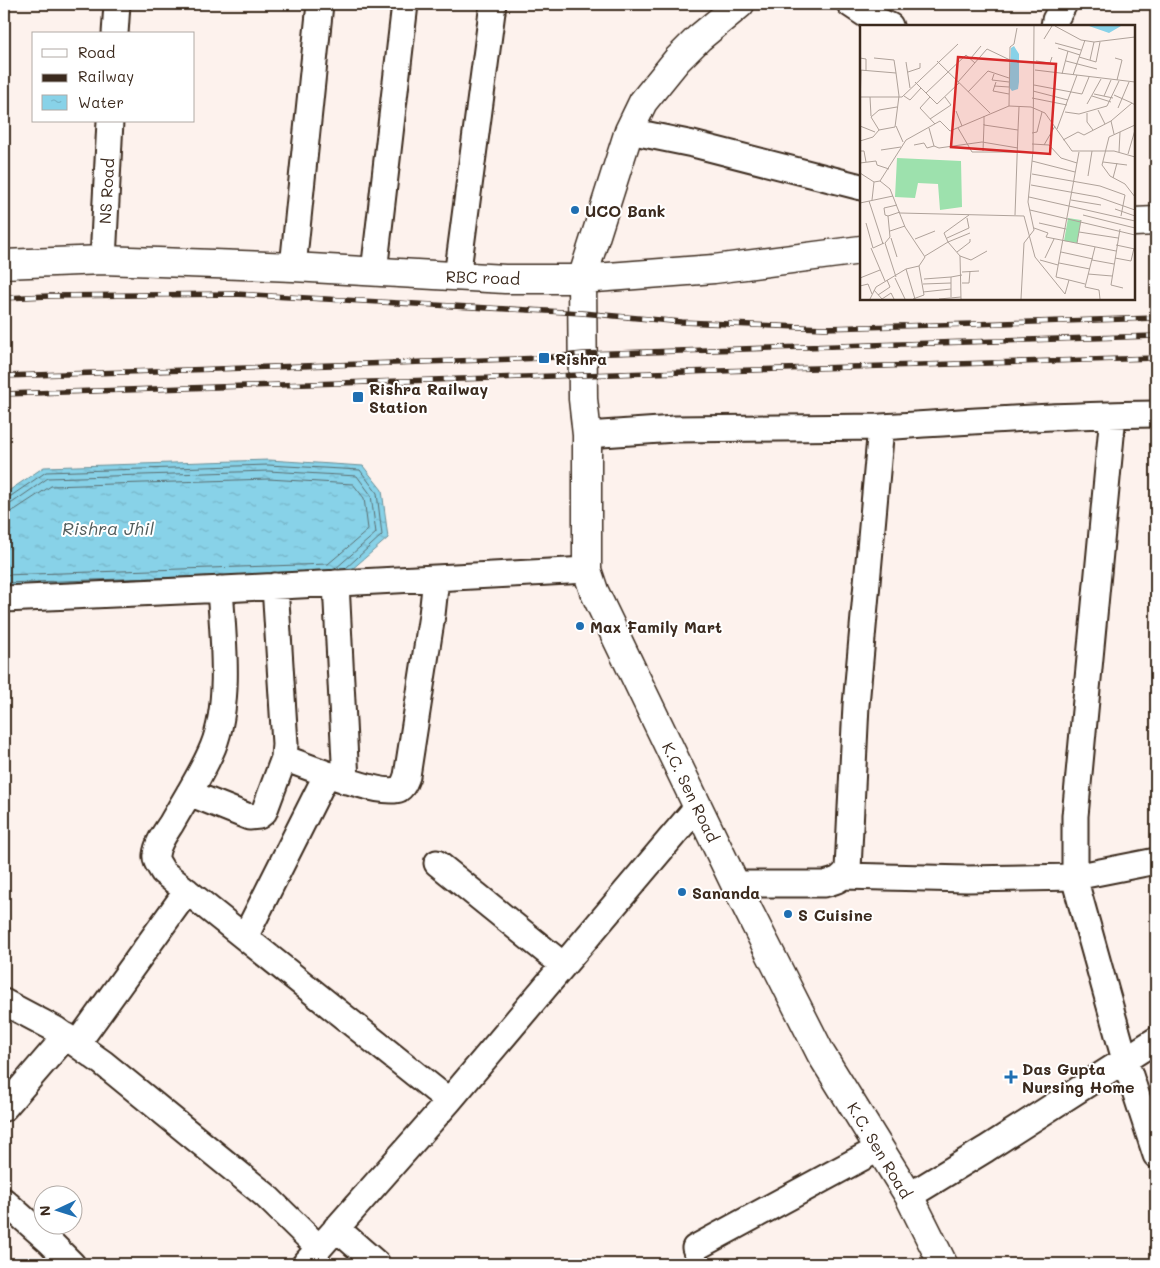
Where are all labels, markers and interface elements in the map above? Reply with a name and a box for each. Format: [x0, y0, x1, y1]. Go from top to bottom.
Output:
inset map [860, 25, 1135, 300]
legend [32, 32, 195, 122]
text: Road [78, 42, 115, 62]
text: Railway [78, 66, 134, 86]
text: Water [78, 92, 124, 112]
street label: NS Road [94, 158, 118, 224]
place label: UCO Bank [585, 200, 665, 221]
marker: UCO Bank [569, 204, 581, 216]
street label: RBC road [445, 265, 521, 289]
place label: Rishra [555, 348, 607, 369]
marker: Rishra [537, 351, 551, 365]
place label: Rishra Railway Station [369, 378, 489, 417]
marker: Rishra Railway Station [351, 390, 365, 404]
water label: Rishra Jhil [62, 516, 154, 540]
place label: Max Family Mart [590, 616, 722, 637]
marker: Max Family Mart [574, 620, 586, 632]
street label: K.C. Sen Road [658, 739, 724, 845]
place label: Sananda [692, 882, 760, 903]
marker: Sananda [676, 886, 688, 898]
place label: S Cuisine [798, 904, 872, 925]
marker: S Cuisine [782, 908, 794, 920]
place label: Das Gupta Nursing Home [1022, 1058, 1134, 1097]
marker: Das Gupta Nursing Home [1004, 1070, 1018, 1084]
street label: K.C. Sen Road [843, 1098, 917, 1202]
north arrow [32, 1186, 82, 1236]
text: N [35, 1205, 54, 1217]

